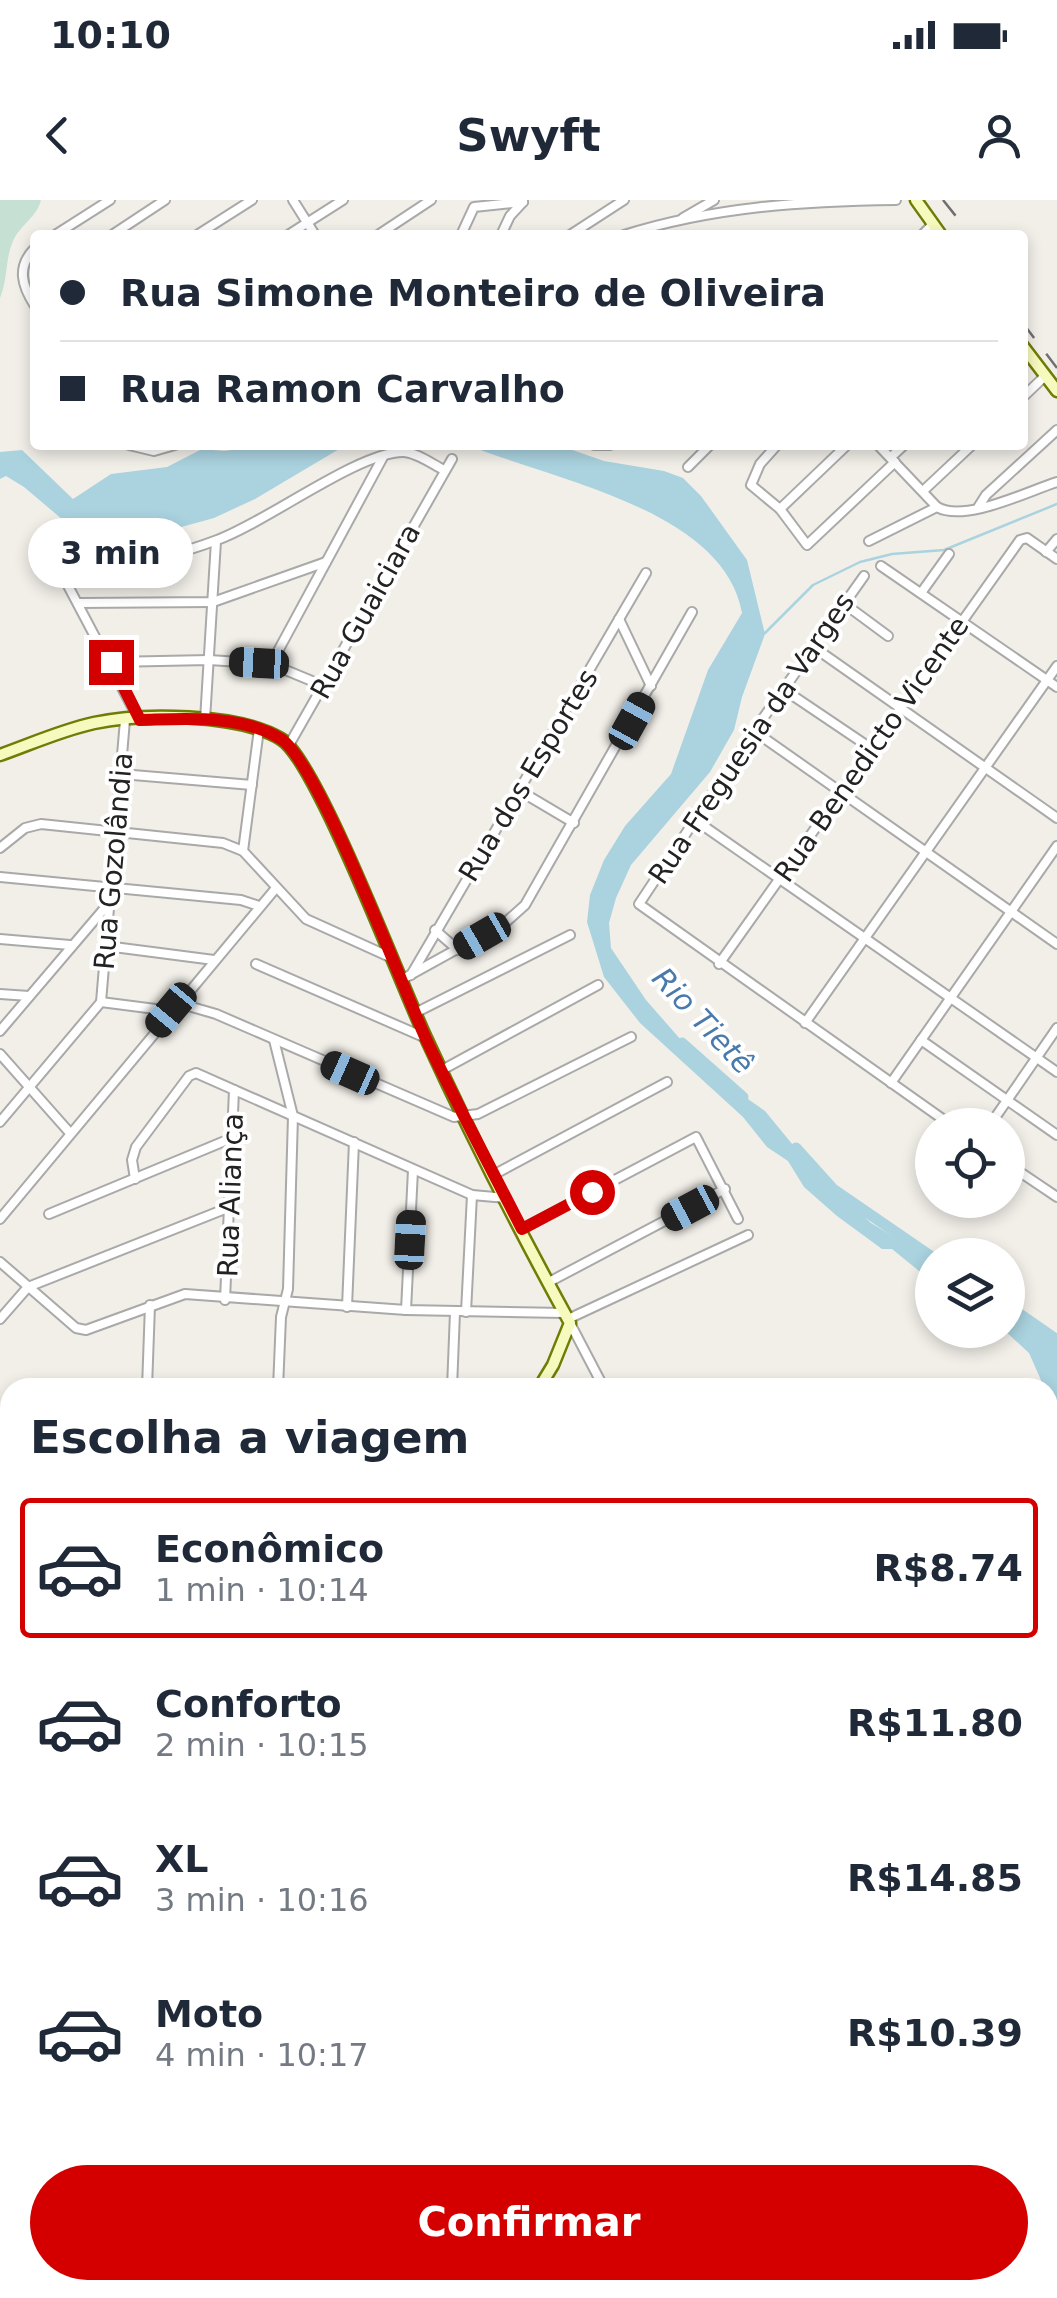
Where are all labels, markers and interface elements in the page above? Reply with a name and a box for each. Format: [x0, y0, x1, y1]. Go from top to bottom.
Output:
text: 10:10 [50, 13, 171, 57]
icon: back [30, 108, 85, 163]
icon: person [972, 108, 1027, 163]
text: Swyft [456, 109, 601, 162]
text: Rua Simone Monteiro de Oliveira [120, 271, 826, 315]
text: Rua Ramon Carvalho [120, 367, 565, 411]
callout: 3 min [28, 517, 194, 587]
street label: Rua Guaiciara [304, 518, 427, 705]
text: 3 min [60, 534, 161, 572]
street label: Rua Freguesia da Varges [642, 586, 861, 890]
street label: Rua Benedicto Vicente [767, 610, 976, 888]
route end [89, 640, 134, 685]
car [228, 646, 290, 680]
street label: Rua dos Esportes [452, 663, 605, 887]
car [604, 687, 660, 755]
street label: Rua Gozolândia [88, 751, 139, 971]
car [449, 908, 515, 964]
water label: Rio Tietê [645, 960, 761, 1081]
car [140, 977, 202, 1043]
car [316, 1047, 384, 1099]
map controls [915, 1108, 1025, 1348]
button: locate [915, 1108, 1025, 1218]
street label: Rua Aliança [211, 1112, 250, 1278]
route start [570, 1170, 615, 1215]
car [656, 1181, 724, 1235]
car [393, 1209, 427, 1271]
button: layers [915, 1238, 1025, 1348]
text: Escolha a viagem [30, 1411, 469, 1464]
icon: car [35, 1523, 125, 1613]
text: Econômico [155, 1527, 384, 1571]
text: R$8.74 [874, 1546, 1023, 1590]
text: 1 min · 10:14 [155, 1571, 369, 1609]
icon: car [35, 1678, 125, 1768]
text: Conforto [155, 1682, 342, 1726]
text: R$11.80 [847, 1701, 1023, 1745]
text: 2 min · 10:15 [155, 1726, 369, 1764]
icon: car [35, 1833, 125, 1923]
text: XL [155, 1837, 209, 1881]
text: R$14.85 [847, 1856, 1023, 1900]
text: 3 min · 10:16 [155, 1881, 369, 1919]
icon: car [35, 1988, 125, 2078]
text: Moto [155, 1992, 263, 2036]
text: R$10.39 [847, 2011, 1023, 2055]
text: 4 min · 10:17 [155, 2036, 369, 2074]
button: Confirmar [30, 2165, 1028, 2280]

